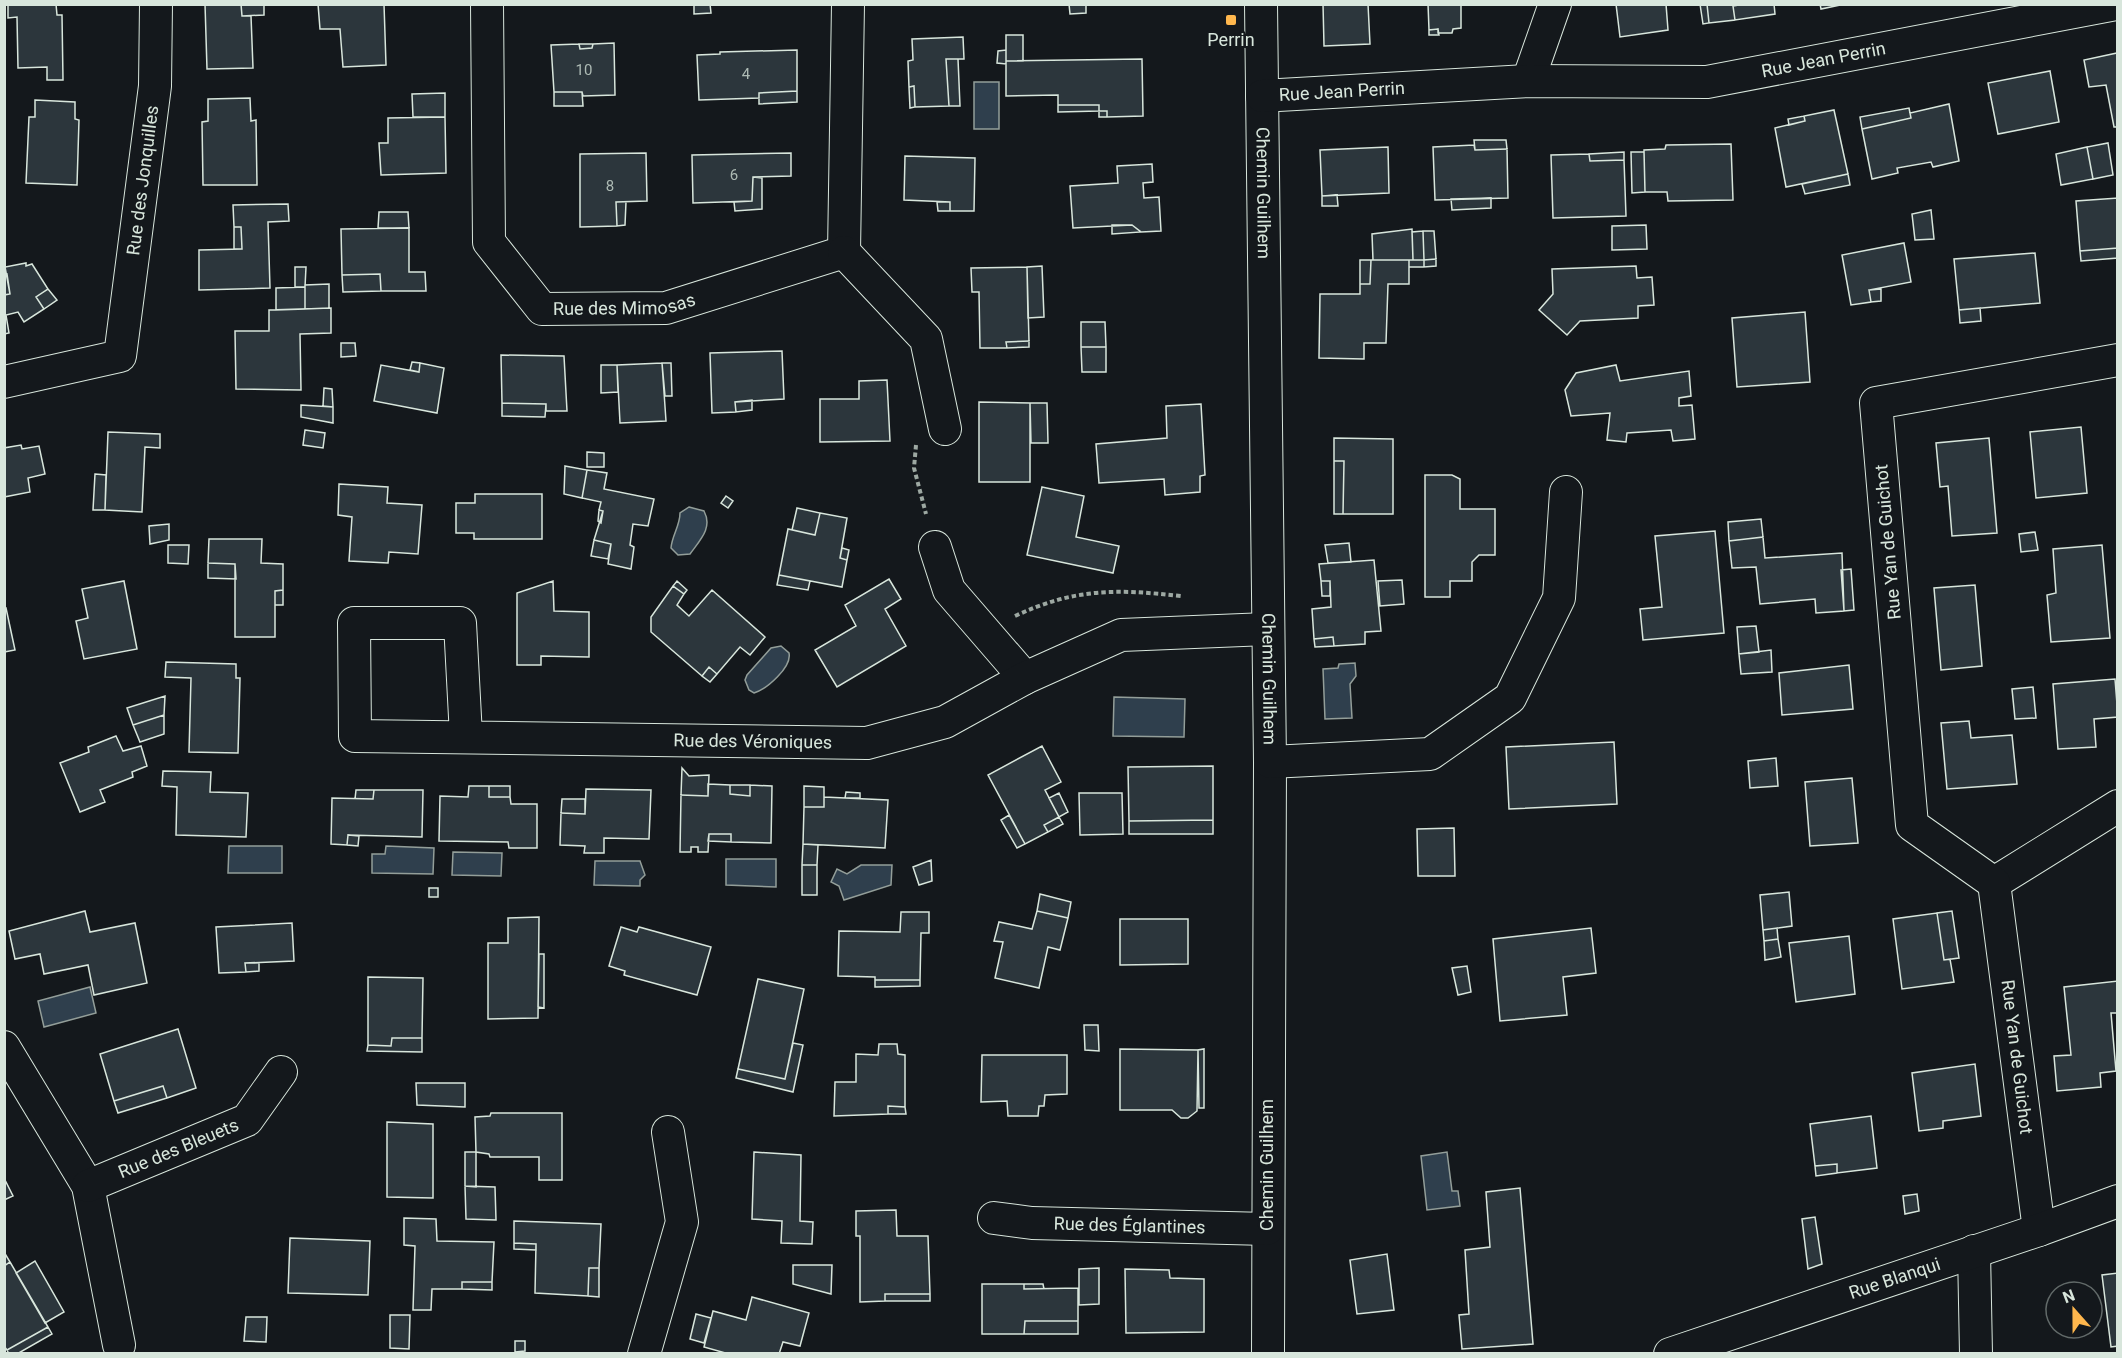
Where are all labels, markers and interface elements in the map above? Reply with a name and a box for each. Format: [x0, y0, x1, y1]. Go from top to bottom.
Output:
marker: Perrin [1224, 13, 1238, 27]
place label: Perrin [1207, 29, 1255, 50]
street label: Rue Jean Perrin [1759, 37, 1887, 81]
house number: 10 [576, 61, 592, 79]
house number: 4 [742, 65, 751, 83]
street label: Rue Jean Perrin [1278, 77, 1405, 105]
street label: Rue des Jonquilles [122, 104, 162, 256]
street label: Chemin Guilhem [1252, 127, 1275, 259]
house number: 6 [730, 166, 738, 184]
house number: 8 [606, 177, 614, 195]
street label: Rue des Mimosas [553, 288, 698, 319]
street label: Rue Yan de Guichot [1870, 464, 1905, 620]
street label: Chemin Guilhem [1258, 613, 1281, 745]
street label: Rue des Véroniques [673, 729, 832, 753]
street label: Rue Yan de Guichot [1998, 978, 2037, 1136]
street label: Chemin Guilhem [1256, 1099, 1277, 1231]
street label: Rue des Bleuets [115, 1114, 242, 1182]
street label: Rue des Églantines [1053, 1213, 1206, 1237]
street label: Rue Blanqui [1846, 1253, 1943, 1303]
north arrow [2044, 1280, 2104, 1340]
text: N [2060, 1286, 2077, 1307]

